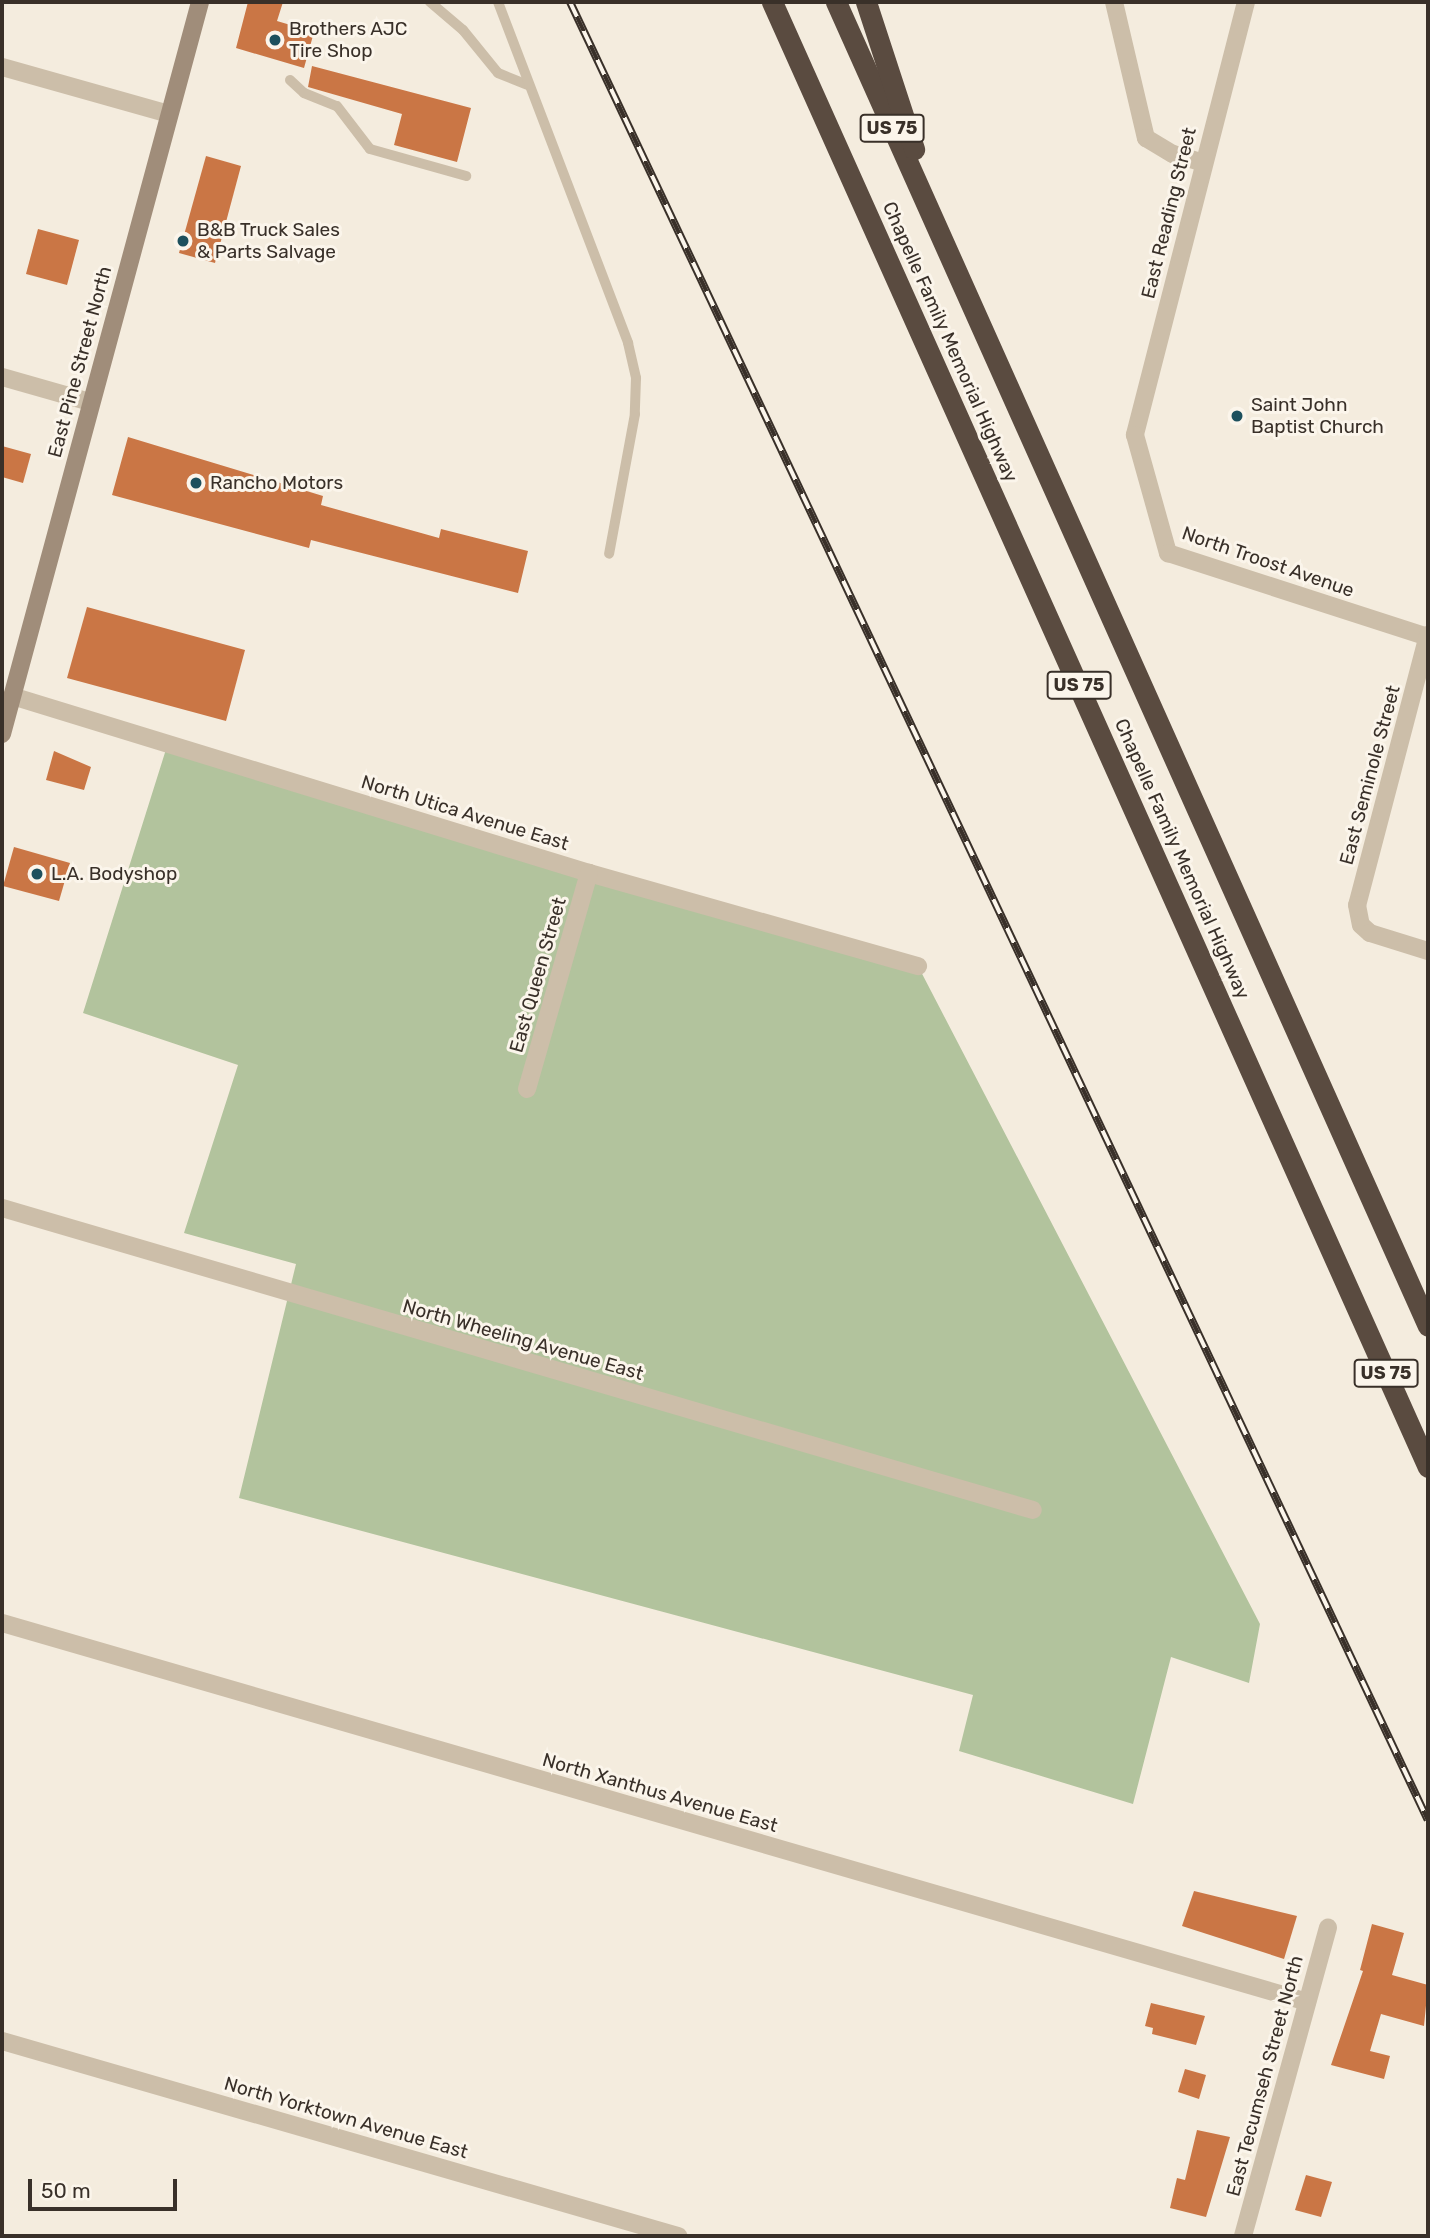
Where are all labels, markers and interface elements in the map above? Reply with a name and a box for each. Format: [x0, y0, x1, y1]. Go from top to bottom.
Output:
place label: Brothers AJC Tire Shop [289, 18, 408, 62]
marker: Brothers AJC Tire Shop [267, 32, 283, 48]
road number: US 75 [859, 113, 925, 142]
street label: East Reading Street [1137, 125, 1201, 301]
street label: Chapelle Family Memorial Highway [878, 198, 1022, 486]
place label: B&B Truck Sales & Parts Salvage [197, 219, 341, 263]
marker: B&B Truck Sales & Parts Salvage [175, 233, 191, 249]
street label: East Pine Street North [43, 264, 117, 460]
place label: Saint John Baptist Church [1251, 394, 1384, 438]
marker: Saint John Baptist Church [1229, 408, 1245, 424]
place label: Rancho Motors [210, 472, 343, 494]
marker: Rancho Motors [188, 475, 204, 491]
street label: North Troost Avenue [1178, 522, 1358, 602]
road number: US 75 [1046, 670, 1112, 700]
street label: East Seminole Street [1335, 683, 1405, 867]
street label: Chapelle Family Memorial Highway [1110, 715, 1254, 1003]
street label: North Utica Avenue East [358, 770, 572, 856]
place label: L.A. Bodyshop [51, 863, 177, 885]
marker: L.A. Bodyshop [29, 866, 45, 882]
street label: East Queen Street [505, 895, 571, 1055]
street label: North Wheeling Avenue East [400, 1295, 646, 1385]
road number: US 75 [1353, 1358, 1419, 1388]
street label: North Xanthus Avenue East [540, 1748, 780, 1838]
street label: East Tecumseh Street North [1222, 1953, 1308, 2199]
street label: North Yorktown Avenue East [221, 2072, 471, 2164]
scale bar [32, 2164, 180, 2208]
text: 50 m [41, 2178, 91, 2203]

